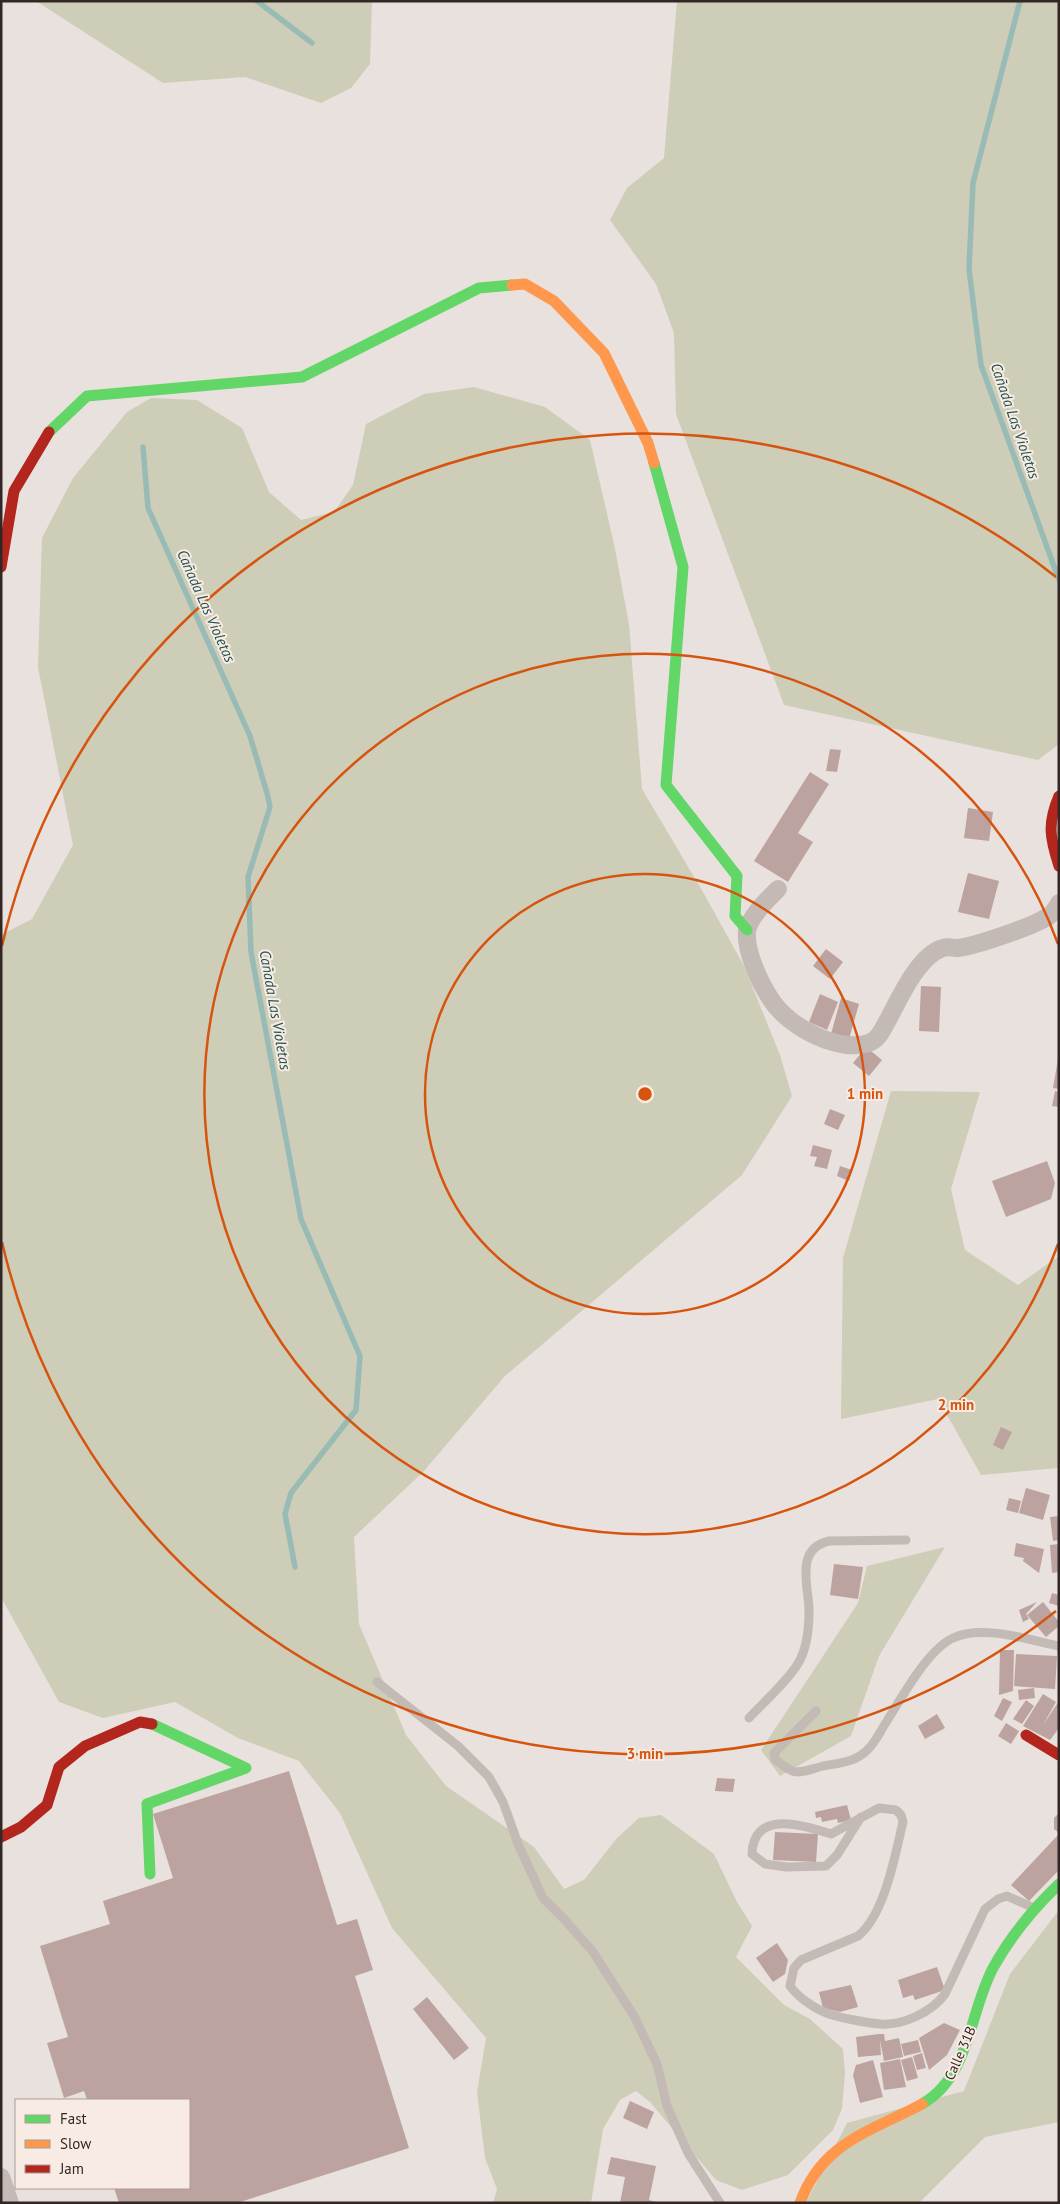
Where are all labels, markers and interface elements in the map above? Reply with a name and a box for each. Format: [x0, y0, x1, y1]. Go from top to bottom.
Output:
water label: Cañada Las Violetas [987, 360, 1044, 481]
water label: Cañada Las Violetas [173, 547, 240, 665]
water label: Cañada Las Violetas [256, 949, 295, 1071]
text: 1 min [847, 1084, 883, 1103]
centre of rings [636, 1085, 654, 1103]
text: 2 min [938, 1395, 974, 1414]
text: 3 min [627, 1744, 663, 1763]
street label: Calle 31B [940, 2023, 980, 2083]
legend [15, 2099, 190, 2189]
text: Fast [60, 2109, 87, 2128]
text: Slow [60, 2134, 91, 2153]
text: Jam [59, 2159, 84, 2178]

